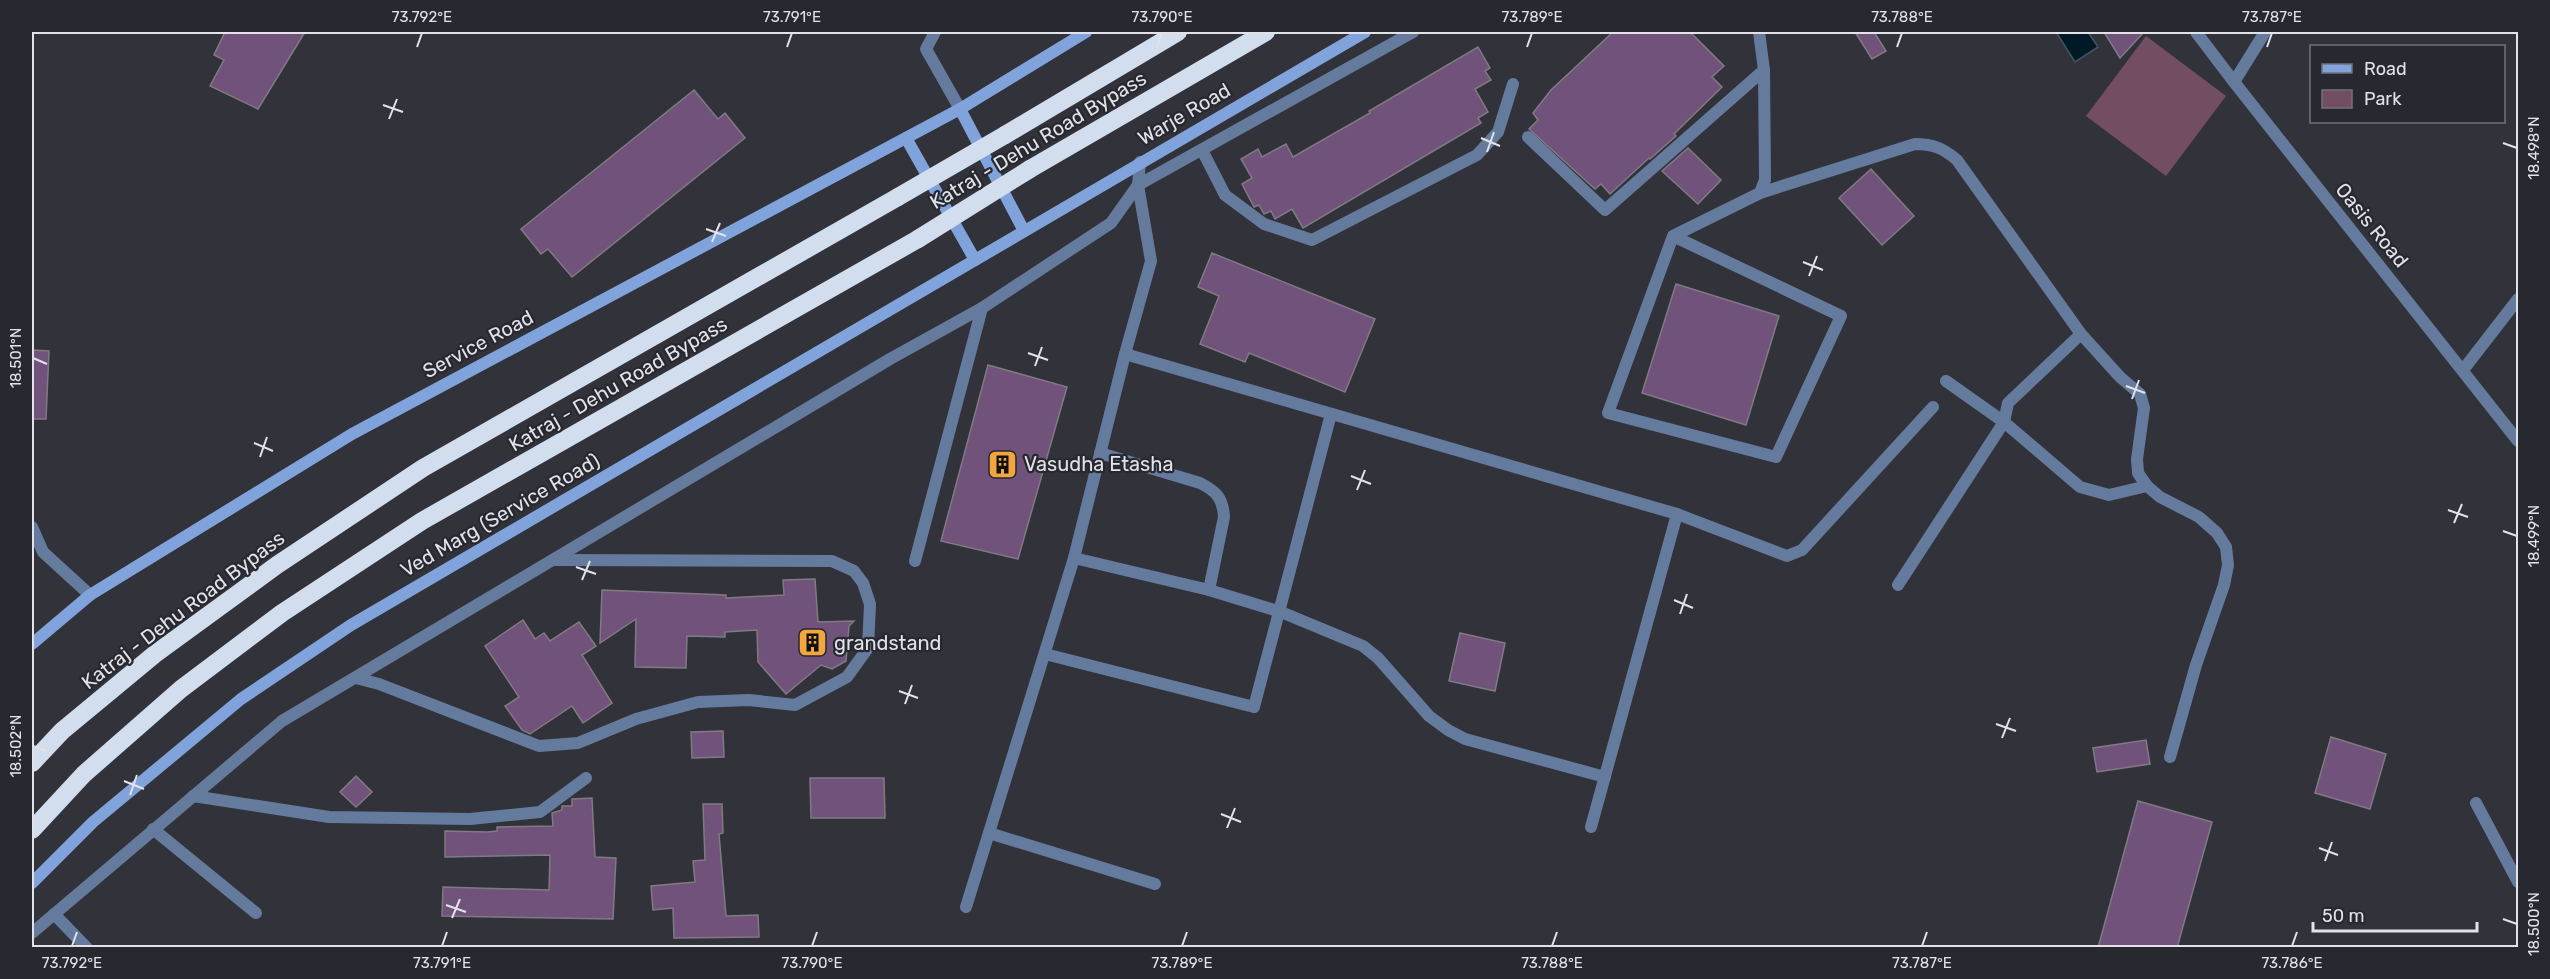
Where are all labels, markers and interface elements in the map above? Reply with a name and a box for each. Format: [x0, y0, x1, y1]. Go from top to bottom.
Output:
text: 73.792°E [392, 8, 452, 26]
text: 73.791°E [763, 8, 821, 26]
text: 73.790°E [1131, 8, 1193, 26]
text: 73.789°E [1501, 8, 1563, 26]
text: 73.788°E [1871, 8, 1933, 26]
text: 73.787°E [2242, 8, 2302, 26]
legend [2310, 45, 2505, 123]
text: Road [2364, 58, 2407, 80]
street label: Katraj - Dehu Road Bypass [926, 66, 1150, 214]
street label: Warje Road [1133, 78, 1235, 150]
text: Park [2364, 88, 2402, 110]
text: 18.498°N [2525, 116, 2543, 180]
street label: Oasis Road [2331, 178, 2413, 272]
street label: Service Road [419, 305, 537, 383]
street label: Katraj - Dehu Road Bypass [505, 312, 731, 456]
text: 18.501°N [7, 328, 25, 388]
street label: Ved Marg (Service Road) [396, 448, 604, 582]
building icon: Vasudha Etasha [987, 448, 1019, 480]
place label: Vasudha Etasha [1024, 452, 1173, 476]
text: 18.499°N [2525, 505, 2543, 567]
street label: Katraj - Dehu Road Bypass [77, 526, 289, 694]
building icon: grandstand [797, 627, 829, 659]
place label: grandstand [834, 631, 942, 655]
text: 18.502°N [7, 714, 25, 778]
text: 18.500°N [2525, 892, 2543, 956]
scale bar [2313, 895, 2476, 933]
text: 50 m [2322, 905, 2365, 927]
text: 73.792°E [42, 954, 102, 972]
text: 73.791°E [413, 954, 471, 972]
text: 73.790°E [781, 954, 843, 972]
text: 73.789°E [1151, 954, 1213, 972]
text: 73.788°E [1521, 954, 1583, 972]
text: 73.787°E [1892, 954, 1952, 972]
text: 73.786°E [2261, 954, 2323, 972]

